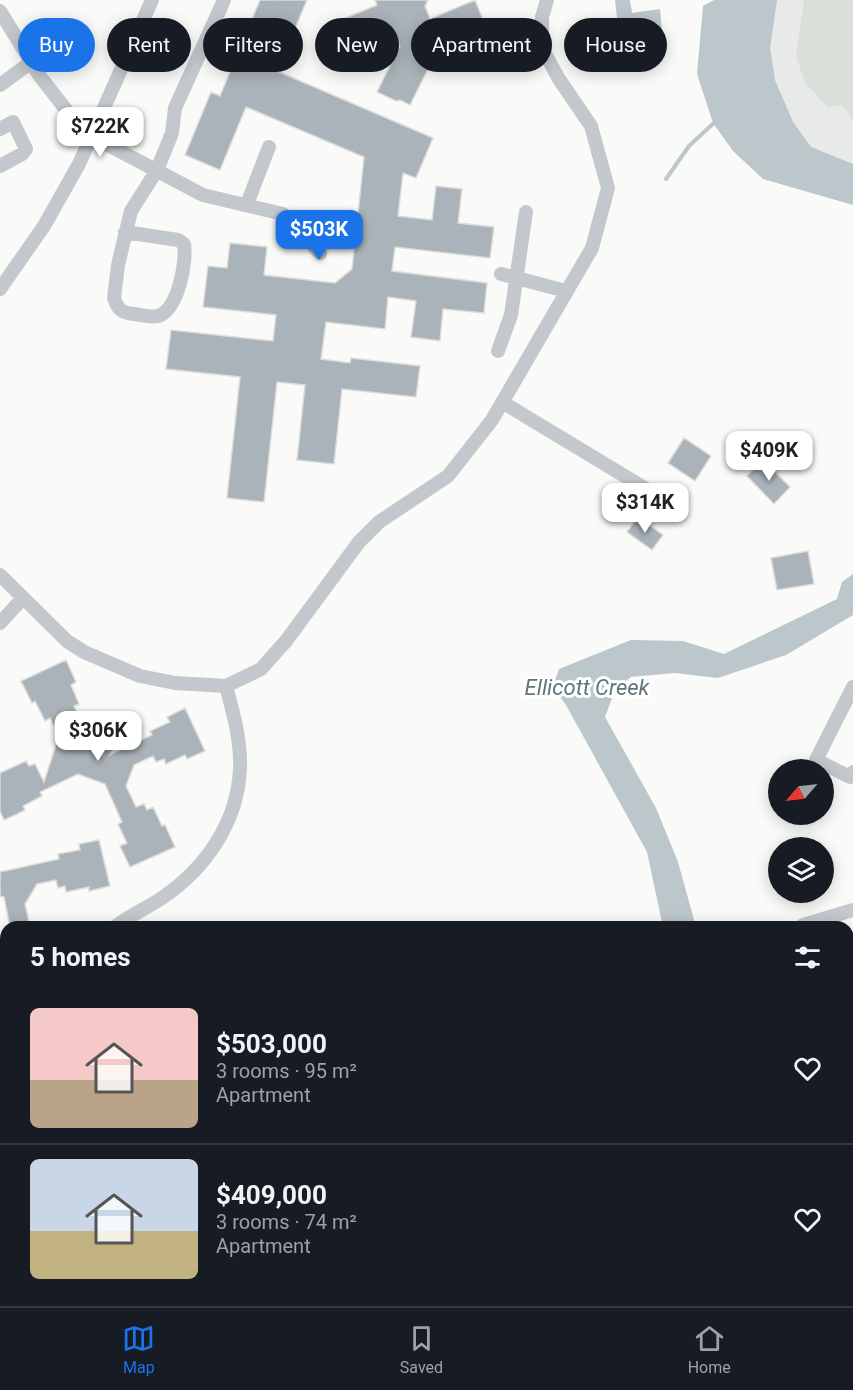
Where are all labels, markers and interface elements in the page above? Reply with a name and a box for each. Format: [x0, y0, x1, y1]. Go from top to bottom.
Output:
chip: Buy [18, 18, 95, 72]
chip: Rent [107, 18, 191, 72]
chip: Filters [203, 18, 303, 72]
chip: New [315, 18, 399, 72]
chip: Apartment [411, 18, 552, 72]
chip: House [564, 18, 667, 72]
pin: $722K [58, 107, 142, 158]
text: $722K [71, 114, 129, 138]
pin: $503K [277, 210, 361, 261]
text: $503K [290, 217, 348, 241]
pin: $409K [727, 431, 811, 482]
text: $409K [740, 438, 798, 462]
pin: $314K [603, 483, 687, 534]
text: $314K [616, 490, 674, 514]
water label: Ellicott Creek [525, 675, 651, 700]
pin: $306K [56, 711, 140, 762]
text: $306K [69, 718, 127, 742]
north arrow [768, 759, 834, 825]
map controls [768, 759, 834, 903]
button: layers [768, 837, 834, 903]
icon: filters [791, 941, 824, 974]
text: 5 homes [30, 942, 131, 972]
text: $503,000 [216, 1029, 327, 1059]
icon: home [78, 1032, 150, 1104]
icon: heart [791, 1052, 824, 1085]
text: 3 rooms · 95 m² [216, 1059, 357, 1083]
text: Apartment [216, 1083, 311, 1107]
text: $409,000 [216, 1180, 327, 1210]
icon: home [78, 1183, 150, 1255]
icon: heart [791, 1203, 824, 1236]
text: 3 rooms · 74 m² [216, 1210, 357, 1234]
text: Apartment [216, 1234, 311, 1258]
tab: Map [122, 1322, 155, 1377]
tab: Saved [400, 1322, 443, 1377]
tab: Home [688, 1322, 731, 1377]

